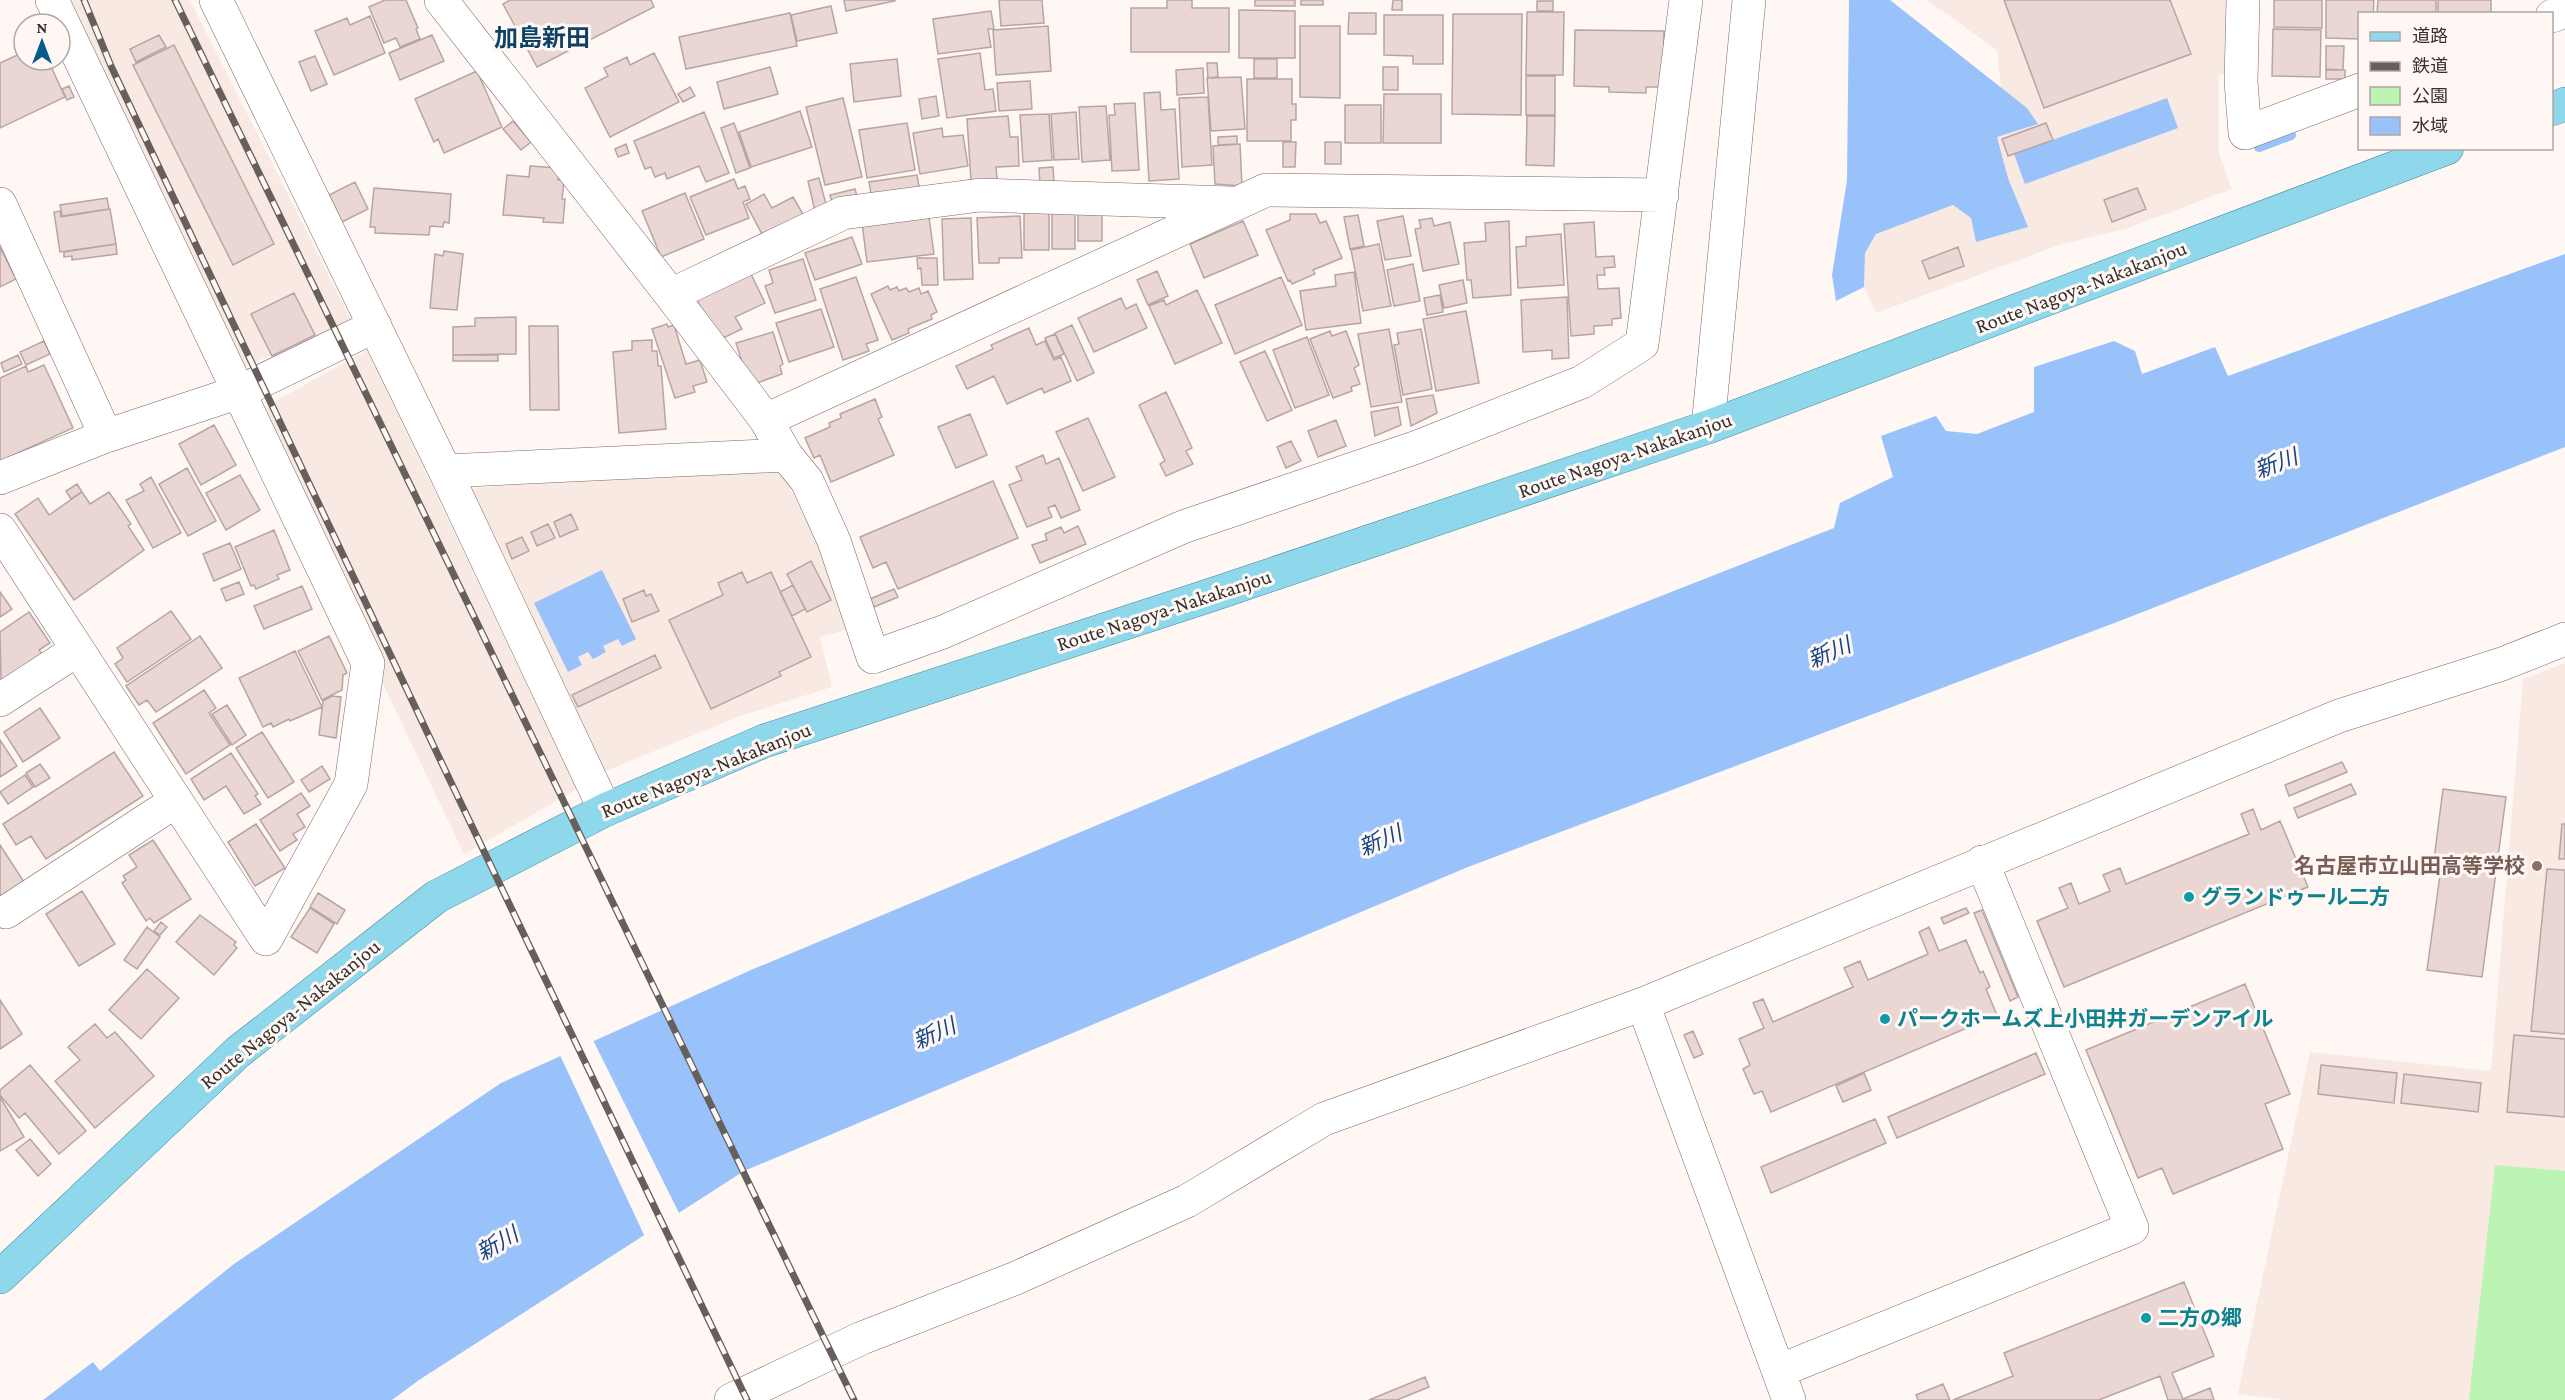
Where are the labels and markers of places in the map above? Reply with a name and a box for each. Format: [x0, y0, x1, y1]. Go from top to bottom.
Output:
place label: 名古屋市立山田高等学校 [2294, 854, 2525, 878]
marker: 名古屋市立山田高等学校 [2530, 859, 2544, 873]
place label: グランドゥール二方 [2201, 885, 2390, 909]
marker: グランドゥール二方 [2182, 890, 2196, 904]
place label: パークホームズ上小田井ガーデンアイル [1897, 1007, 2273, 1031]
marker: パークホームズ上小田井ガーデンアイル [1878, 1012, 1892, 1026]
place label: 二方の郷 [2158, 1306, 2242, 1330]
marker: 二方の郷 [2139, 1311, 2153, 1325]

